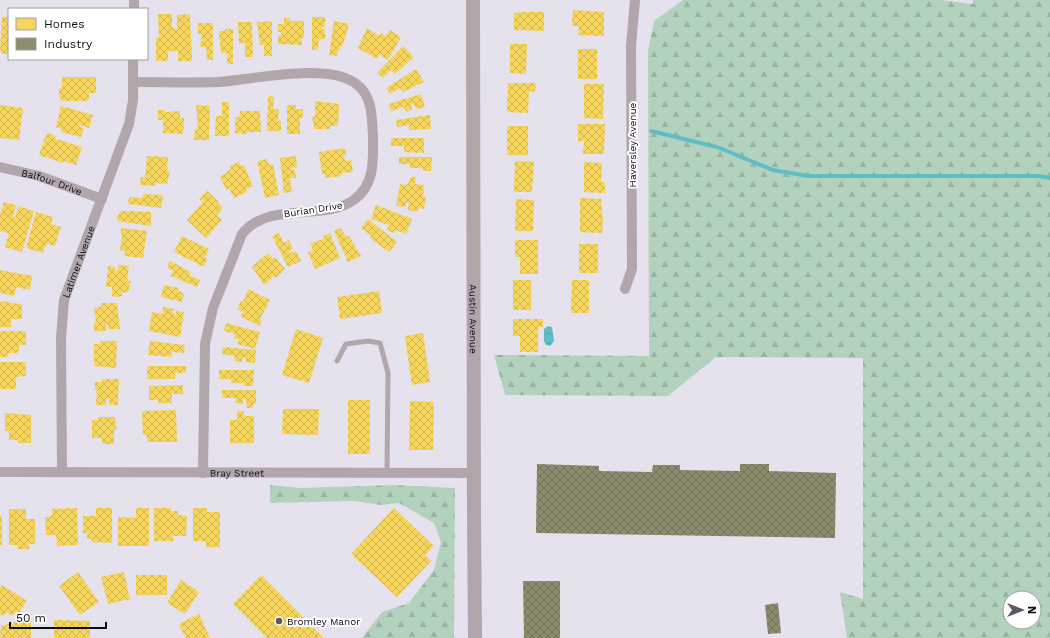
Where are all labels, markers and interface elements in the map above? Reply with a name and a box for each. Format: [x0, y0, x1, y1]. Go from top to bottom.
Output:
legend [8, 8, 148, 60]
text: Homes [44, 17, 85, 31]
text: Industry [44, 37, 93, 51]
street label: Haversley Avenue [627, 102, 638, 187]
street label: Balfour Drive [20, 167, 84, 197]
street label: Burian Drive [283, 199, 344, 220]
street label: Latimer Avenue [60, 224, 97, 299]
street label: Austin Avenue [468, 284, 479, 354]
street label: Bray Street [210, 467, 265, 479]
north arrow [1002, 590, 1042, 630]
scale bar [10, 604, 106, 630]
text: N [1025, 606, 1038, 614]
text: 50 m [16, 611, 46, 625]
marker: Bromley Manor [274, 616, 284, 626]
place label: Bromley Manor [287, 616, 360, 627]

